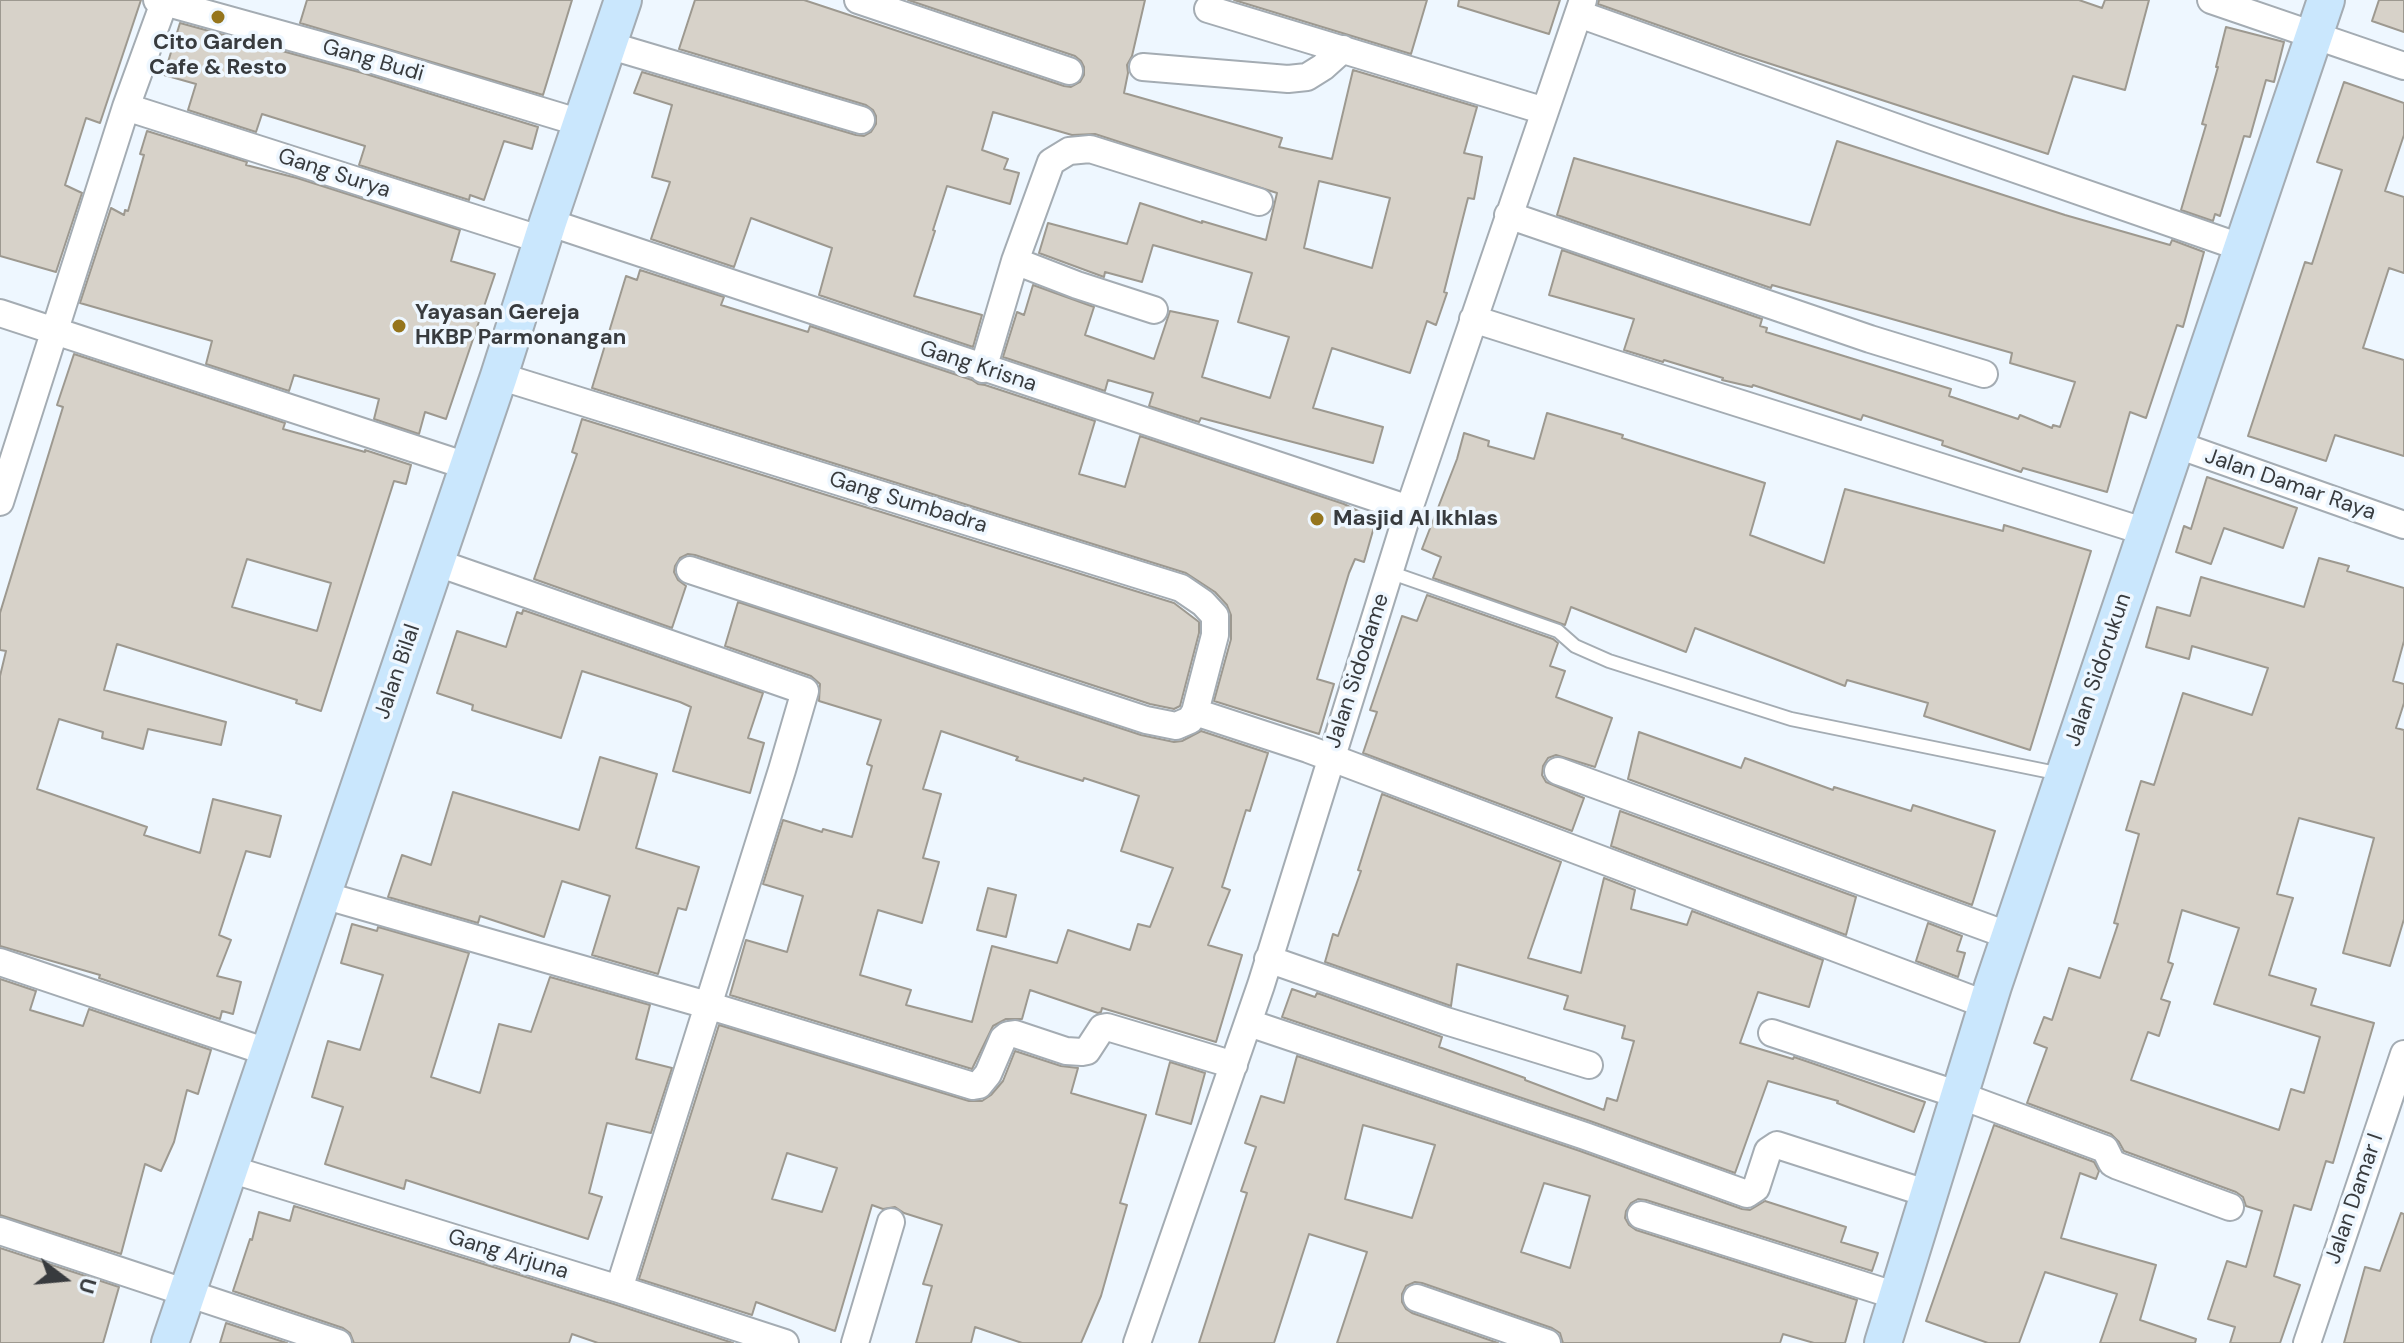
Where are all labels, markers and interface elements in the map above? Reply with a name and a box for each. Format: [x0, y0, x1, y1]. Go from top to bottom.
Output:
marker: Cito Garden Cafe & Resto [209, 8, 227, 26]
place label: Cito Garden Cafe & Resto [149, 30, 287, 82]
street label: Gang Budi [319, 34, 427, 88]
street label: Gang Surya [275, 143, 393, 205]
place label: Yayasan Gereja HKBP Parmonangan [415, 300, 626, 352]
marker: Yayasan Gereja HKBP Parmonangan [390, 317, 408, 335]
street label: Gang Krisna [916, 336, 1040, 398]
street label: Jalan Damar Raya [2201, 443, 2379, 527]
street label: Gang Sumbadra [826, 466, 990, 540]
place label: Masjid Al Ikhlas [1333, 506, 1498, 532]
marker: Masjid Al Ikhlas [1308, 510, 1326, 528]
street label: Jalan Sidodame [1321, 590, 1395, 752]
street label: Jalan Sidorukun [2060, 590, 2138, 750]
street label: Jalan Bilal [369, 621, 427, 723]
street label: Jalan Damar I [2320, 1130, 2390, 1268]
street label: Gang Arjuna [445, 1224, 571, 1286]
north arrow [24, 1239, 104, 1319]
text: U [72, 1275, 104, 1297]

